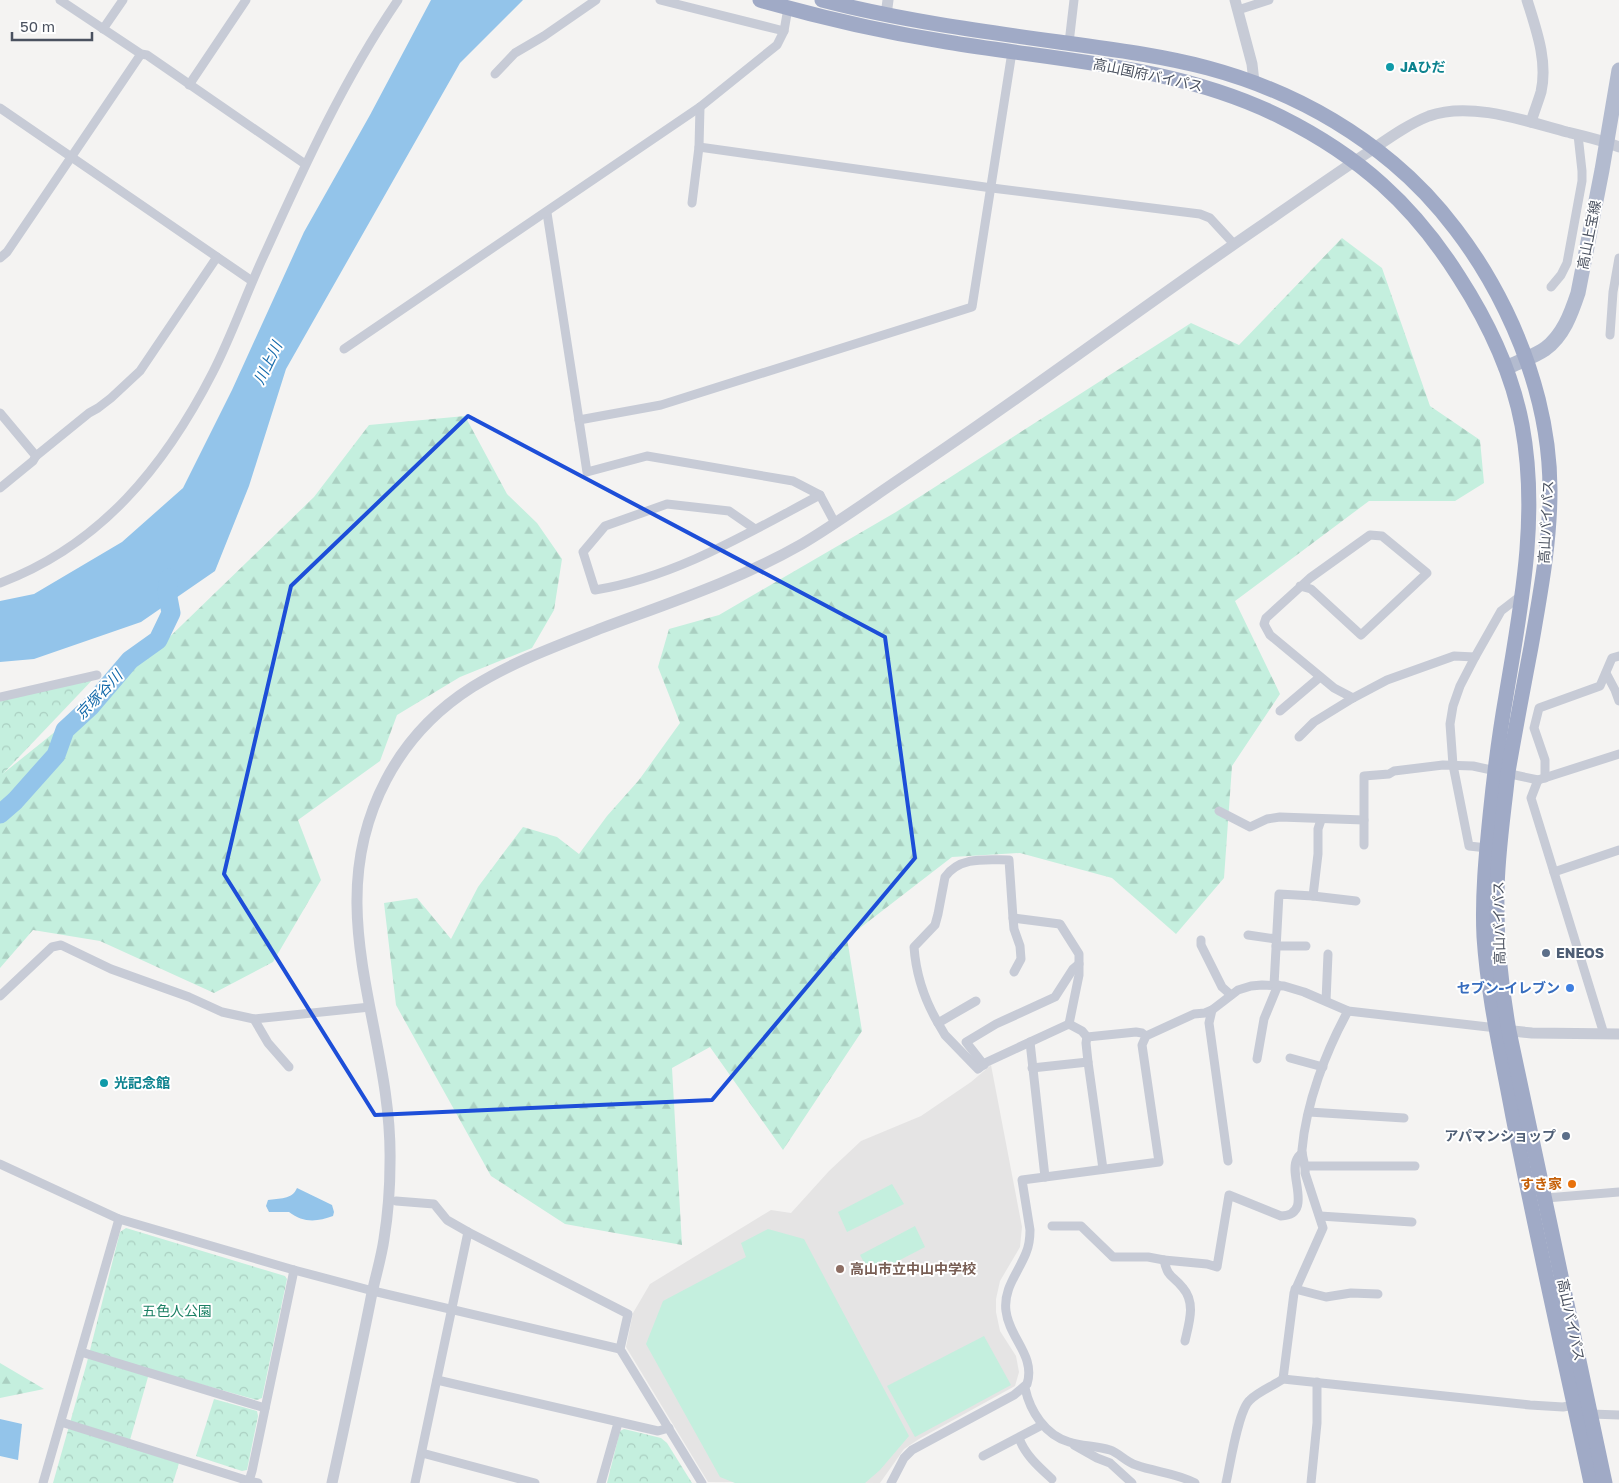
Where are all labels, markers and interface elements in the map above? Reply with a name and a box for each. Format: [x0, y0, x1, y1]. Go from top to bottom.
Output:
scale bar [12, 10, 92, 42]
text: 50 m [20, 17, 55, 35]
street label: 高山国府バイパス [1092, 55, 1205, 94]
place label: JAひだ [1400, 58, 1446, 75]
marker: JAひだ [1384, 61, 1396, 73]
street label: 高山上宝線 [1573, 199, 1604, 271]
water label: 川上川 [249, 337, 286, 387]
street label: 高山バイパス [1535, 480, 1556, 564]
water label: 京塚谷川 [71, 665, 127, 722]
street label: 高山バイパス [1489, 881, 1508, 965]
place label: ENEOS [1556, 944, 1604, 961]
marker: ENEOS [1540, 947, 1552, 959]
place label: セブン-イレブン [1457, 979, 1560, 996]
marker: セブン-イレブン [1564, 982, 1576, 994]
place label: 光記念館 [114, 1074, 170, 1091]
marker: 光記念館 [98, 1077, 110, 1089]
place label: アパマンショップ [1444, 1127, 1556, 1144]
marker: アパマンショップ [1560, 1130, 1572, 1142]
place label: すき家 [1520, 1175, 1562, 1192]
marker: すき家 [1566, 1178, 1578, 1190]
place label: 高山市立中山中学校 [850, 1260, 976, 1277]
marker: 高山市立中山中学校 [834, 1263, 846, 1275]
street label: 高山バイパス [1554, 1277, 1589, 1363]
park label: 五色人公園 [142, 1302, 212, 1319]

